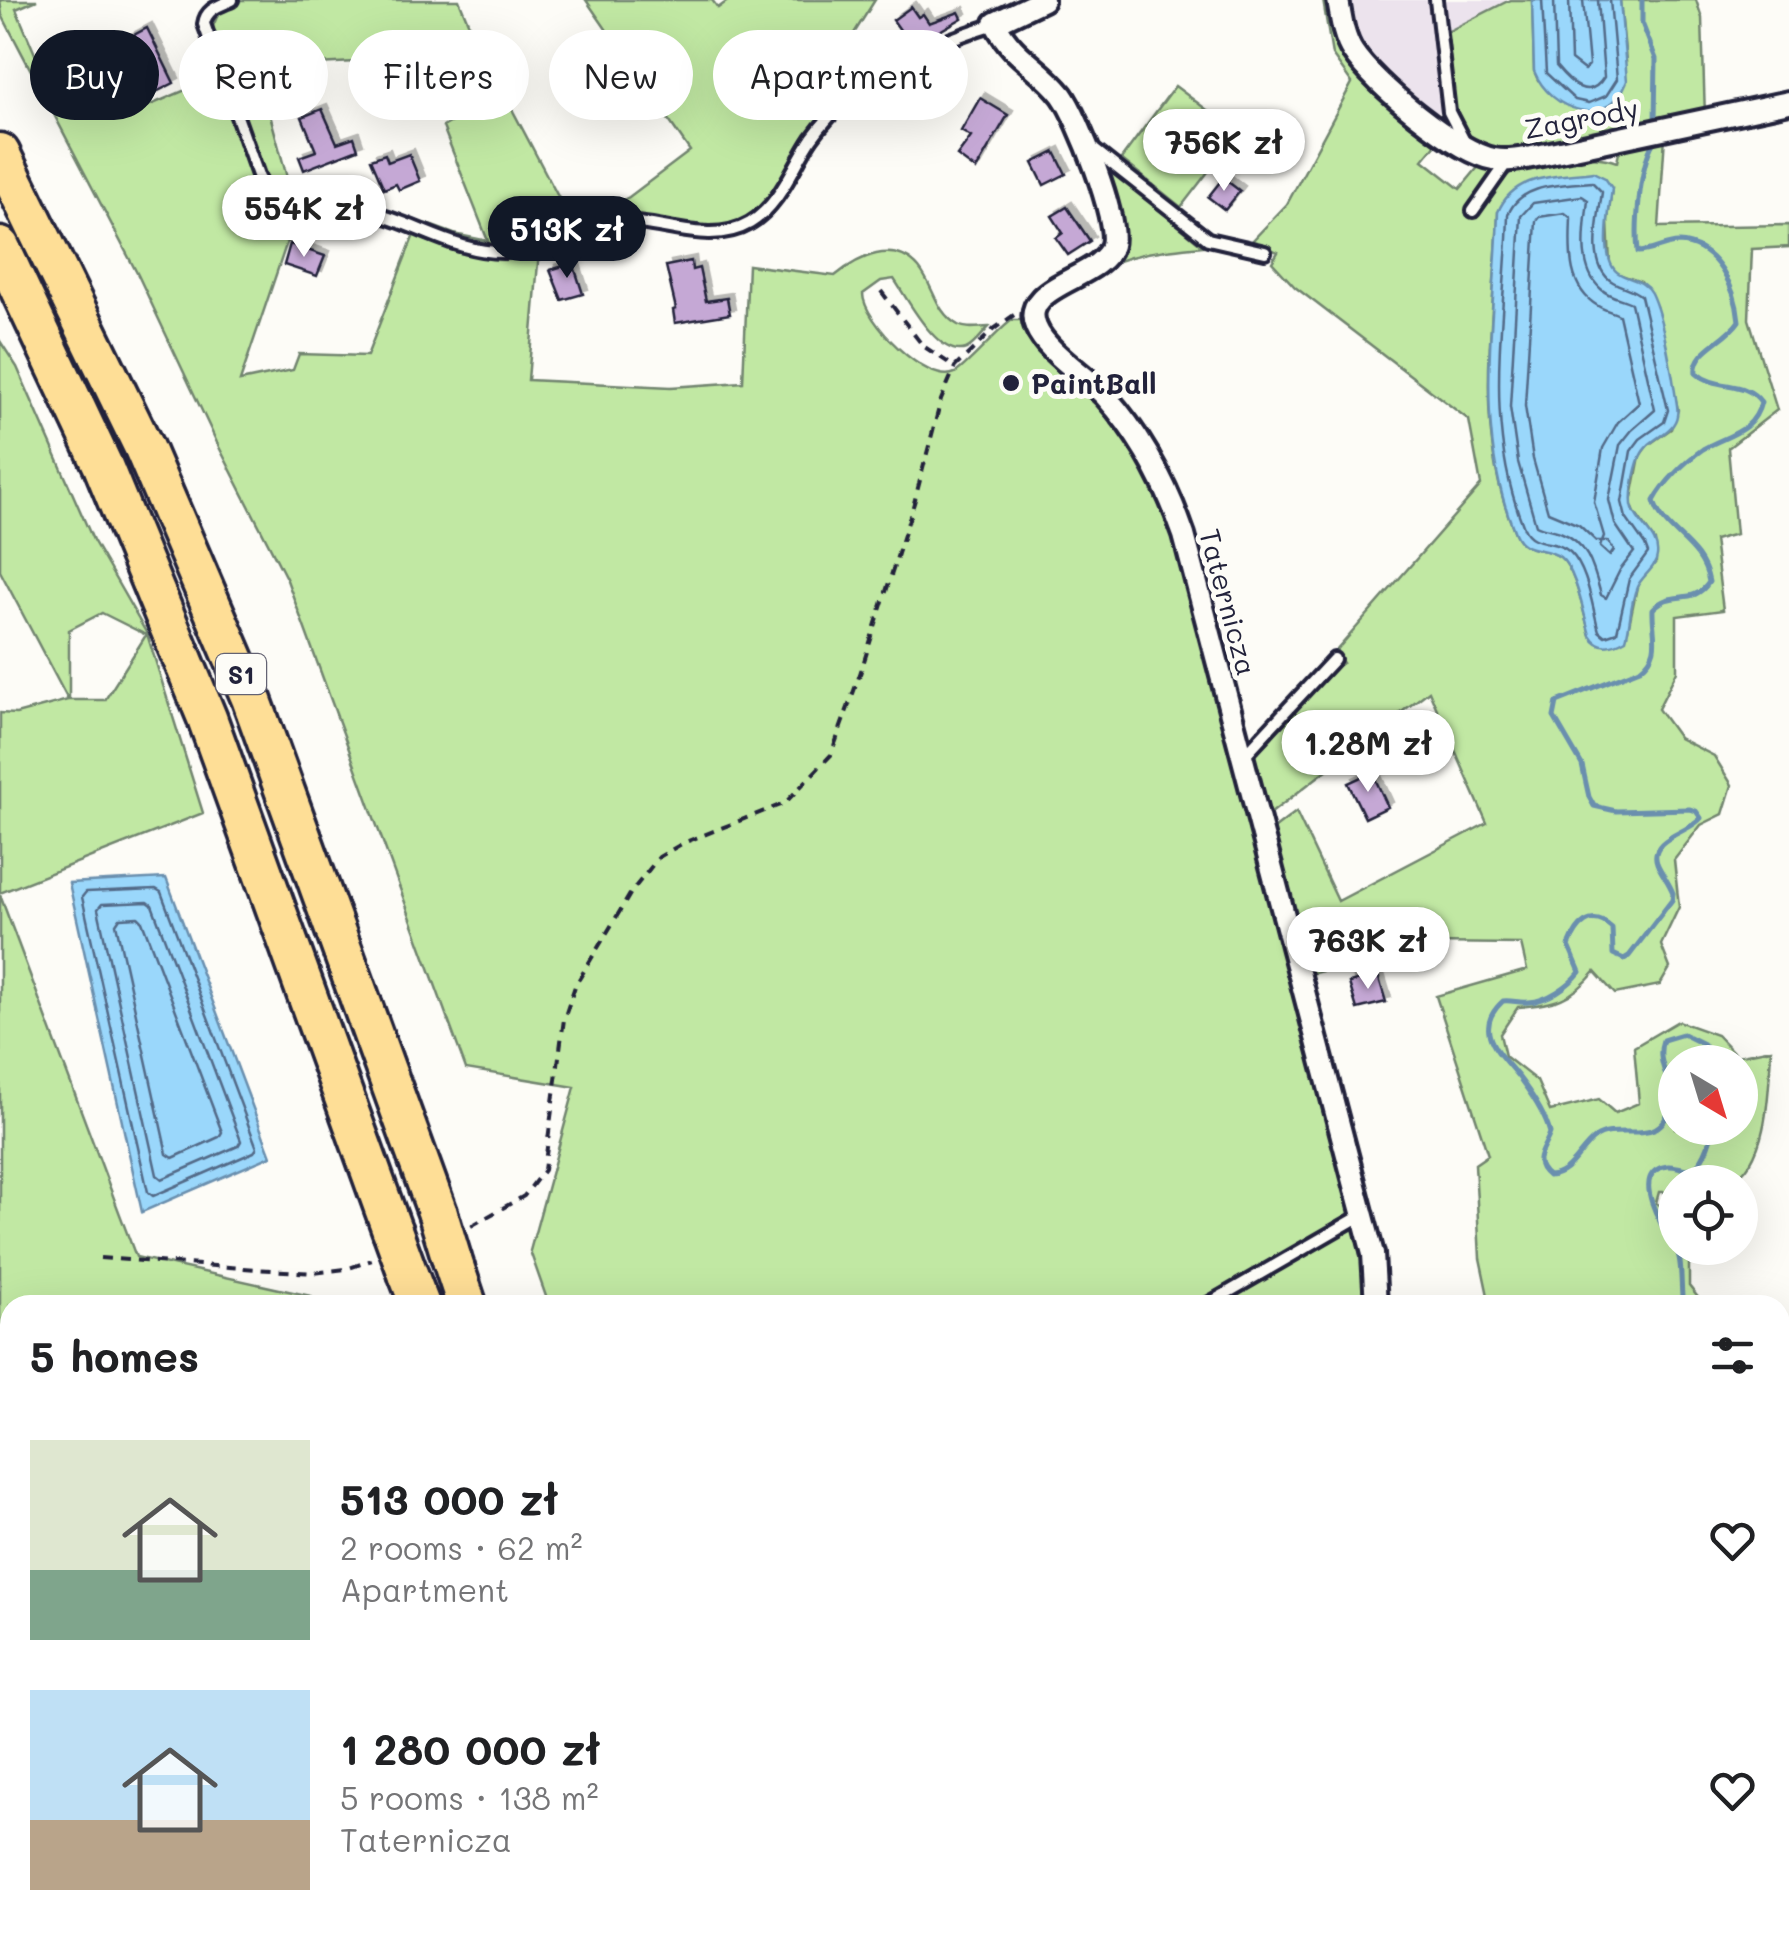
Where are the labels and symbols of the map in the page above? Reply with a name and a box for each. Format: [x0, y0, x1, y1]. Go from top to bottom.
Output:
street label: Zagrody [1521, 89, 1641, 147]
pin: 756K zł [1132, 109, 1316, 194]
pin: 554K zł [212, 175, 396, 260]
pin: 513K zł [475, 196, 659, 281]
place label: PaintBall [1031, 365, 1156, 401]
marker: PaintBall [1000, 372, 1022, 394]
street label: Taternicza [1192, 525, 1266, 679]
road number: S1 [216, 654, 266, 694]
pin: 1.28M zł [1265, 710, 1471, 795]
pin: 763K zł [1276, 907, 1460, 992]
north arrow [1658, 1045, 1758, 1145]

